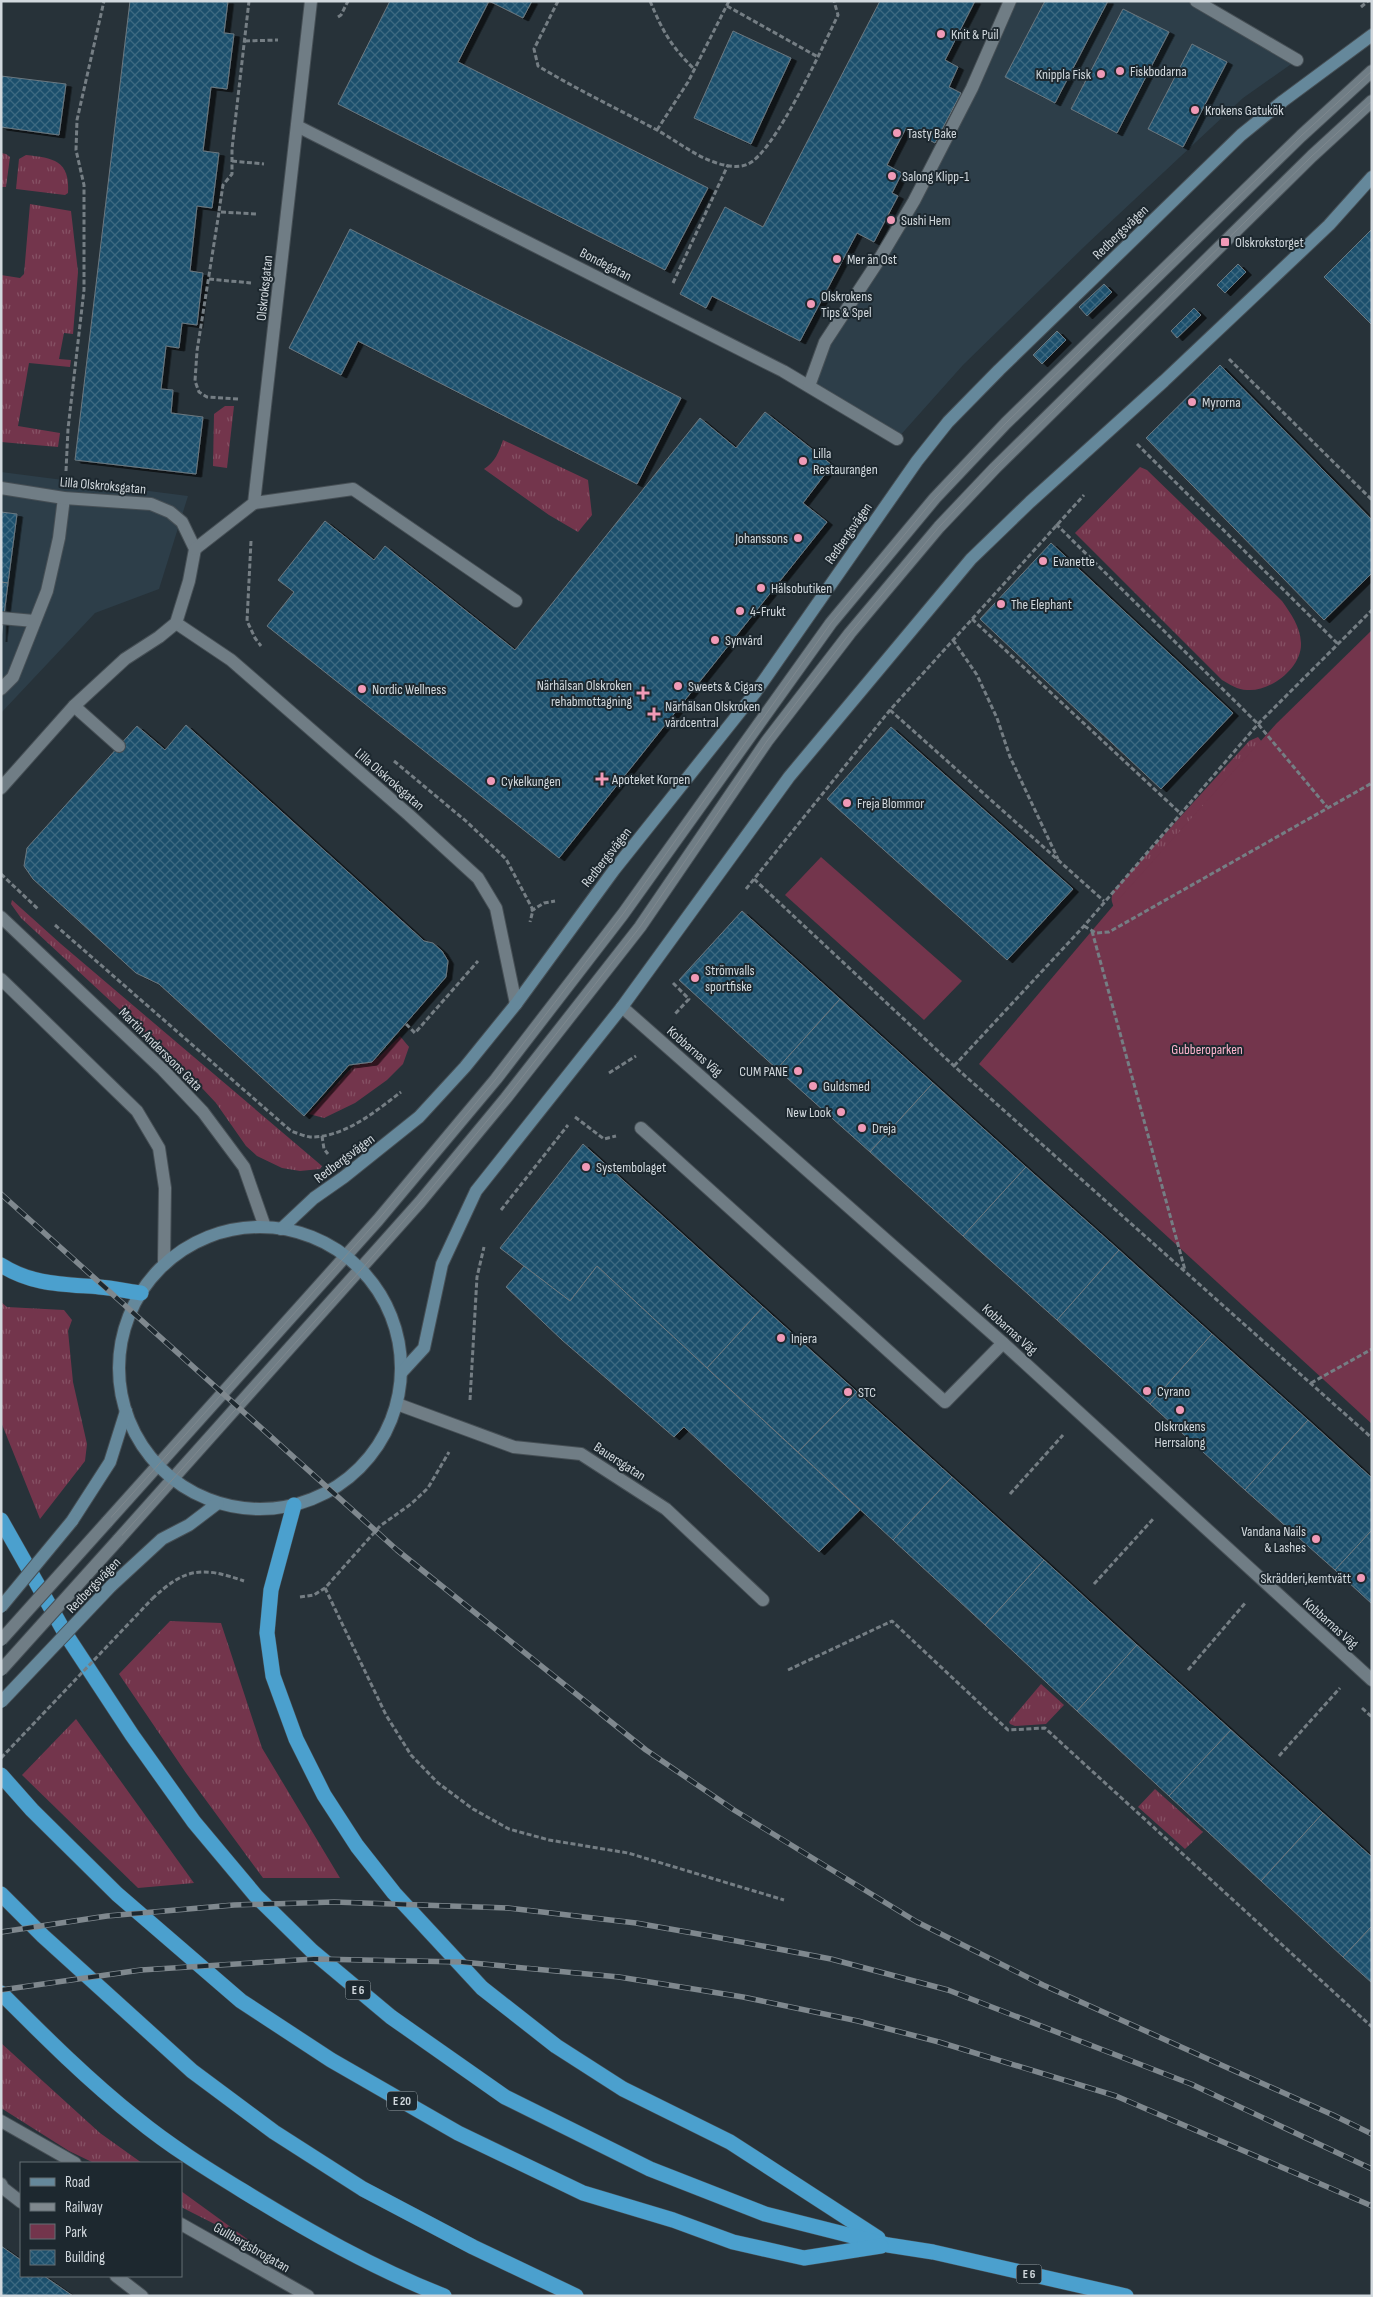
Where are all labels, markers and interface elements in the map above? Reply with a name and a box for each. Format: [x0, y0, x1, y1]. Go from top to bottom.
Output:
place label: Knit & Puil [951, 26, 999, 43]
marker: Knit & Puil [935, 28, 947, 40]
place label: Fiskbodarna [1130, 63, 1187, 80]
marker: Fiskbodarna [1114, 65, 1126, 77]
place label: Knippla Fisk [1036, 66, 1092, 83]
marker: Knippla Fisk [1095, 68, 1107, 80]
place label: Krokens Gatukök [1205, 102, 1284, 119]
marker: Krokens Gatukök [1189, 104, 1201, 116]
place label: Tasty Bake [907, 125, 957, 142]
marker: Tasty Bake [891, 127, 903, 139]
place label: Salong Klipp-1 [902, 168, 969, 185]
marker: Salong Klipp-1 [886, 170, 898, 182]
street label: Redbergsvägen [1089, 202, 1152, 263]
place label: Sushi Hem [901, 212, 950, 229]
marker: Sushi Hem [885, 214, 897, 226]
place label: Olskrokstorget [1235, 234, 1304, 251]
marker: Olskrokstorget [1219, 236, 1231, 248]
street label: Bondegatan [577, 244, 635, 285]
place label: Mer än Ost [847, 251, 897, 268]
marker: Mer än Ost [831, 253, 843, 265]
street label: Olskroksgatan [253, 254, 276, 322]
place label: Olskrokens Tips & Spel [821, 288, 872, 321]
marker: Olskrokens Tips & Spel [805, 298, 817, 310]
place label: Myrorna [1202, 394, 1241, 411]
marker: Myrorna [1186, 396, 1198, 408]
place label: Lilla Restaurangen [813, 445, 878, 478]
marker: Lilla Restaurangen [797, 455, 809, 467]
street label: Lilla Olskroksgatan [59, 473, 147, 498]
street label: Redbergsvägen [821, 499, 876, 567]
place label: Johanssons [734, 530, 788, 547]
marker: Johanssons [792, 532, 804, 544]
place label: Evanette [1053, 553, 1095, 570]
marker: Evanette [1037, 555, 1049, 567]
place label: Hälsobutiken [771, 580, 832, 597]
marker: Hälsobutiken [755, 582, 767, 594]
place label: The Elephant [1011, 596, 1072, 613]
marker: The Elephant [995, 598, 1007, 610]
place label: 4-Frukt [750, 603, 786, 620]
marker: 4-Frukt [734, 605, 746, 617]
place label: Synvård [725, 632, 763, 649]
marker: Synvård [709, 634, 721, 646]
place label: Närhälsan Olskroken rehabmottagning [537, 677, 632, 710]
place label: Sweets & Cigars [688, 678, 763, 695]
marker: Sweets & Cigars [672, 680, 684, 692]
place label: Nordic Wellness [372, 681, 446, 698]
marker: Nordic Wellness [356, 683, 368, 695]
marker: Närhälsan Olskroken rehabmottagning [636, 686, 650, 700]
place label: Närhälsan Olskroken vårdcentral [665, 698, 760, 731]
marker: Närhälsan Olskroken vårdcentral [647, 707, 661, 721]
street label: Lilla Olskroksgatan [351, 745, 428, 814]
place label: Apoteket Korpen [611, 771, 690, 788]
place label: Cykelkungen [501, 773, 561, 790]
marker: Apoteket Korpen [596, 773, 608, 785]
marker: Cykelkungen [485, 775, 497, 787]
place label: Freja Blommor [857, 795, 924, 812]
marker: Freja Blommor [841, 797, 853, 809]
street label: Redbergsvägen [578, 824, 635, 891]
place label: Strömvalls sportfiske [705, 962, 755, 995]
marker: Strömvalls sportfiske [689, 972, 701, 984]
street label: Martin Anderssons Gata [115, 1004, 206, 1095]
street label: Kobbarnas Väg [663, 1023, 726, 1080]
park label: Gubberoparken [1171, 1041, 1243, 1058]
place label: CUM PANE [739, 1063, 788, 1080]
marker: CUM PANE [792, 1065, 804, 1077]
place label: Guldsmed [823, 1078, 870, 1095]
marker: Guldsmed [807, 1080, 819, 1092]
place label: New Look [786, 1104, 832, 1121]
marker: New Look [835, 1106, 847, 1118]
place label: Dreja [872, 1120, 896, 1137]
marker: Dreja [856, 1122, 868, 1134]
street label: Redbergsvägen [311, 1130, 378, 1187]
place label: Systembolaget [596, 1159, 666, 1176]
marker: Systembolaget [580, 1161, 592, 1173]
street label: Kobbarnas Väg [979, 1300, 1041, 1359]
place label: Injera [791, 1330, 817, 1347]
marker: Injera [775, 1332, 787, 1344]
place label: Cyrano [1157, 1383, 1190, 1400]
place label: STC [858, 1384, 876, 1401]
marker: Cyrano [1141, 1385, 1153, 1397]
marker: STC [842, 1386, 854, 1398]
marker: Olskrokens Herrsalong [1174, 1404, 1186, 1416]
place label: Olskrokens Herrsalong [1154, 1418, 1206, 1451]
street label: Bauersgatan [591, 1438, 649, 1484]
place label: Vandana Nails & Lashes [1241, 1523, 1306, 1556]
marker: Vandana Nails & Lashes [1310, 1533, 1322, 1545]
street label: Redbergsvägen [63, 1554, 124, 1617]
place label: Skrädderi,kemtvätt [1261, 1570, 1351, 1587]
marker: Skrädderi,kemtvätt [1355, 1572, 1367, 1584]
street label: Kobbarnas Väg [1300, 1594, 1362, 1653]
road number: E 6 [346, 1980, 370, 2000]
road number: E 20 [387, 2092, 417, 2110]
legend [20, 2162, 182, 2277]
text: Road [65, 2173, 90, 2192]
text: Railway [65, 2198, 103, 2217]
street label: Gullbergsbrogatan [210, 2219, 293, 2276]
text: Park [65, 2223, 87, 2242]
text: Building [65, 2248, 105, 2267]
road number: E 6 [1016, 2264, 1042, 2284]

